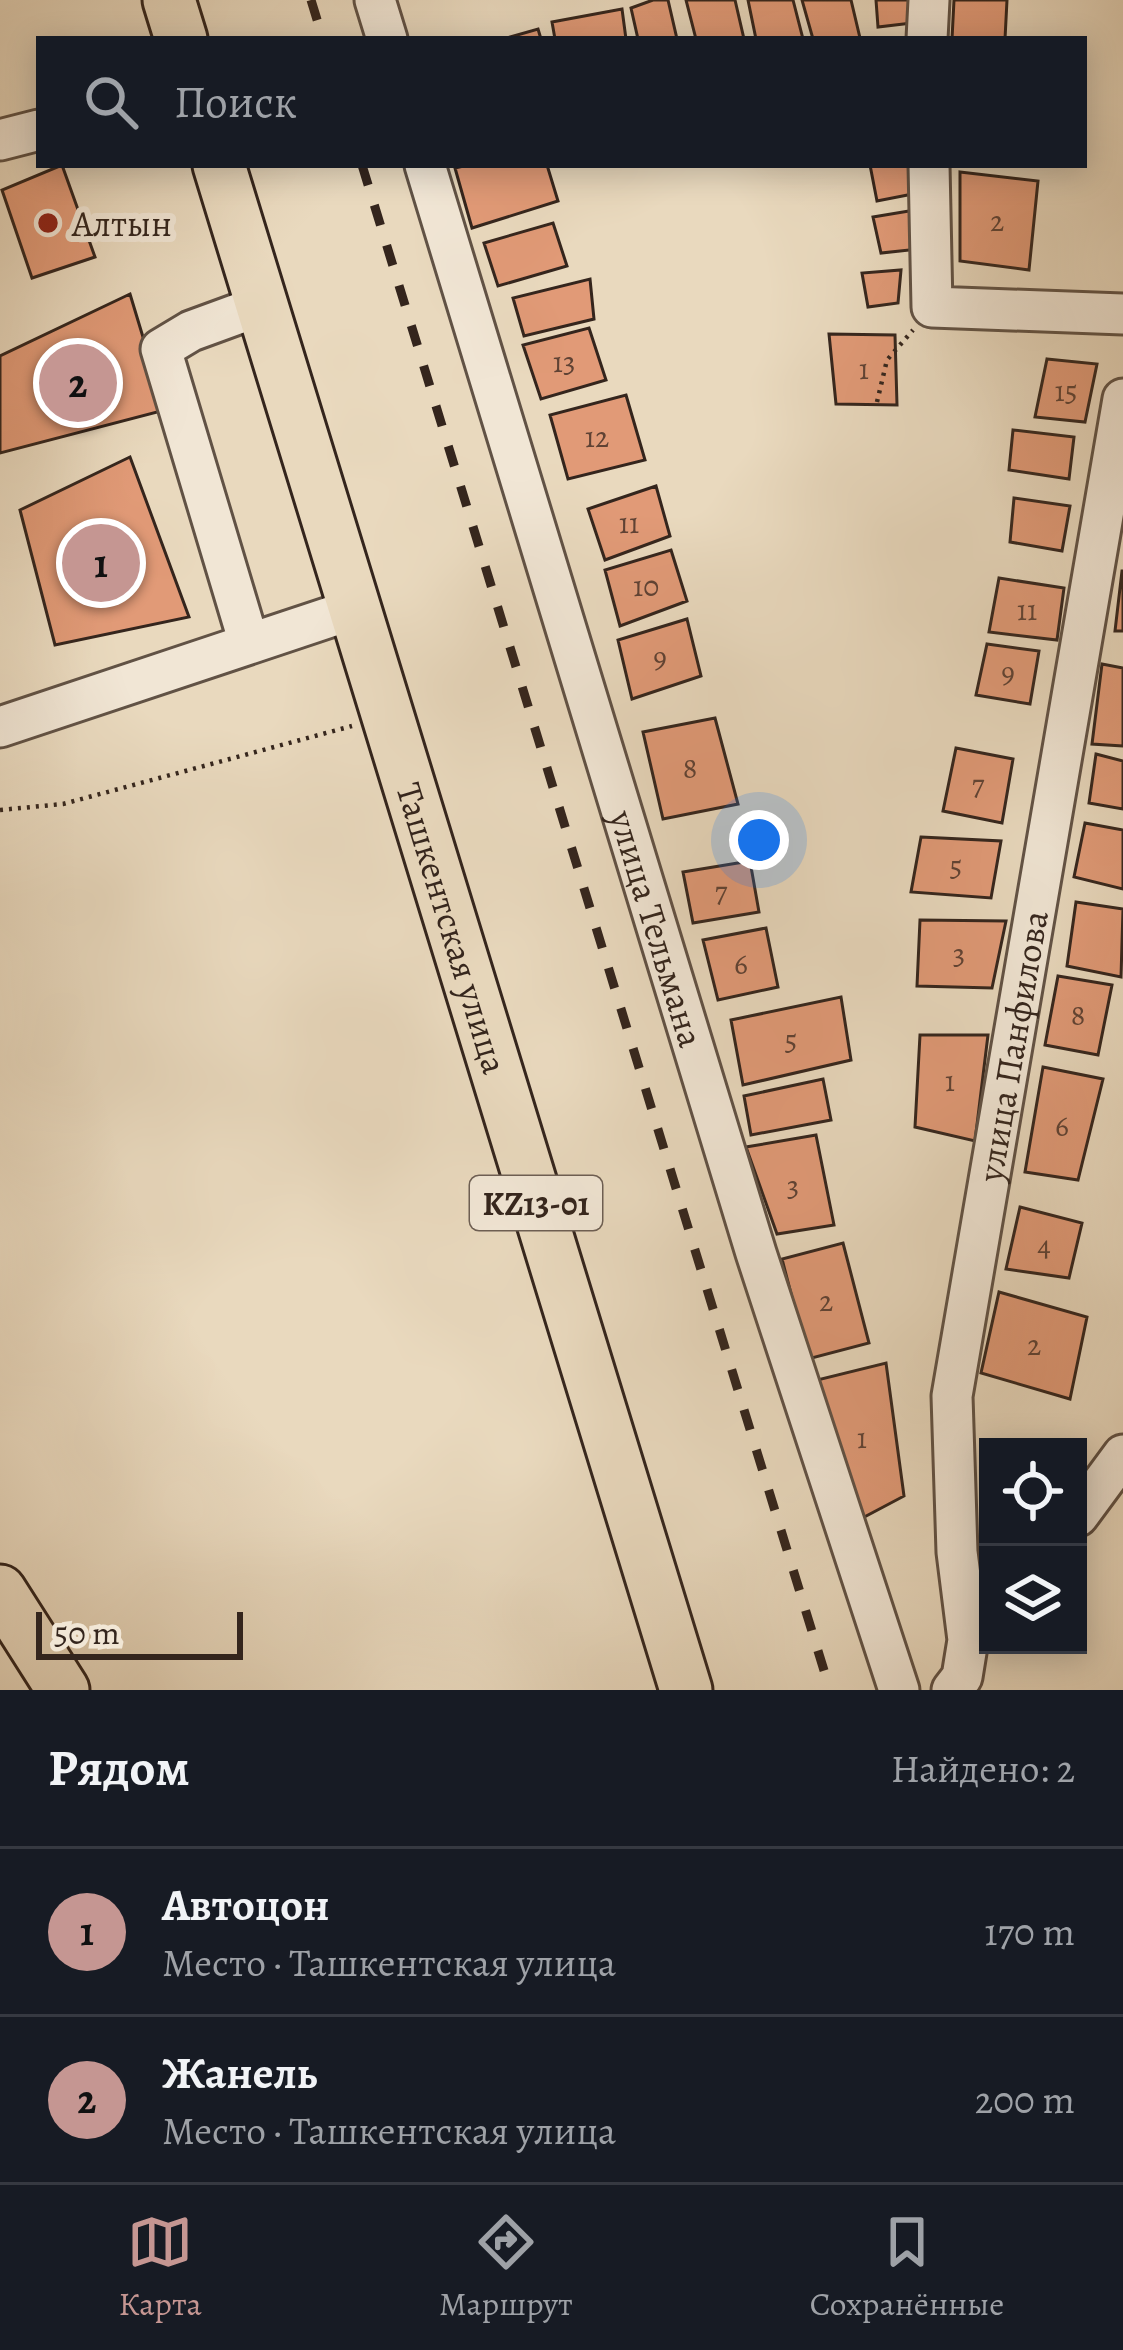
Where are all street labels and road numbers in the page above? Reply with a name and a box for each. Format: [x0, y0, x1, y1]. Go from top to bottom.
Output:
street label: Ташкентская улица [385, 777, 520, 1080]
street label: улица Тельмана [597, 803, 716, 1053]
street label: улица Панфилова [965, 906, 1060, 1186]
road number: KZ13-01 [470, 1176, 602, 1230]

